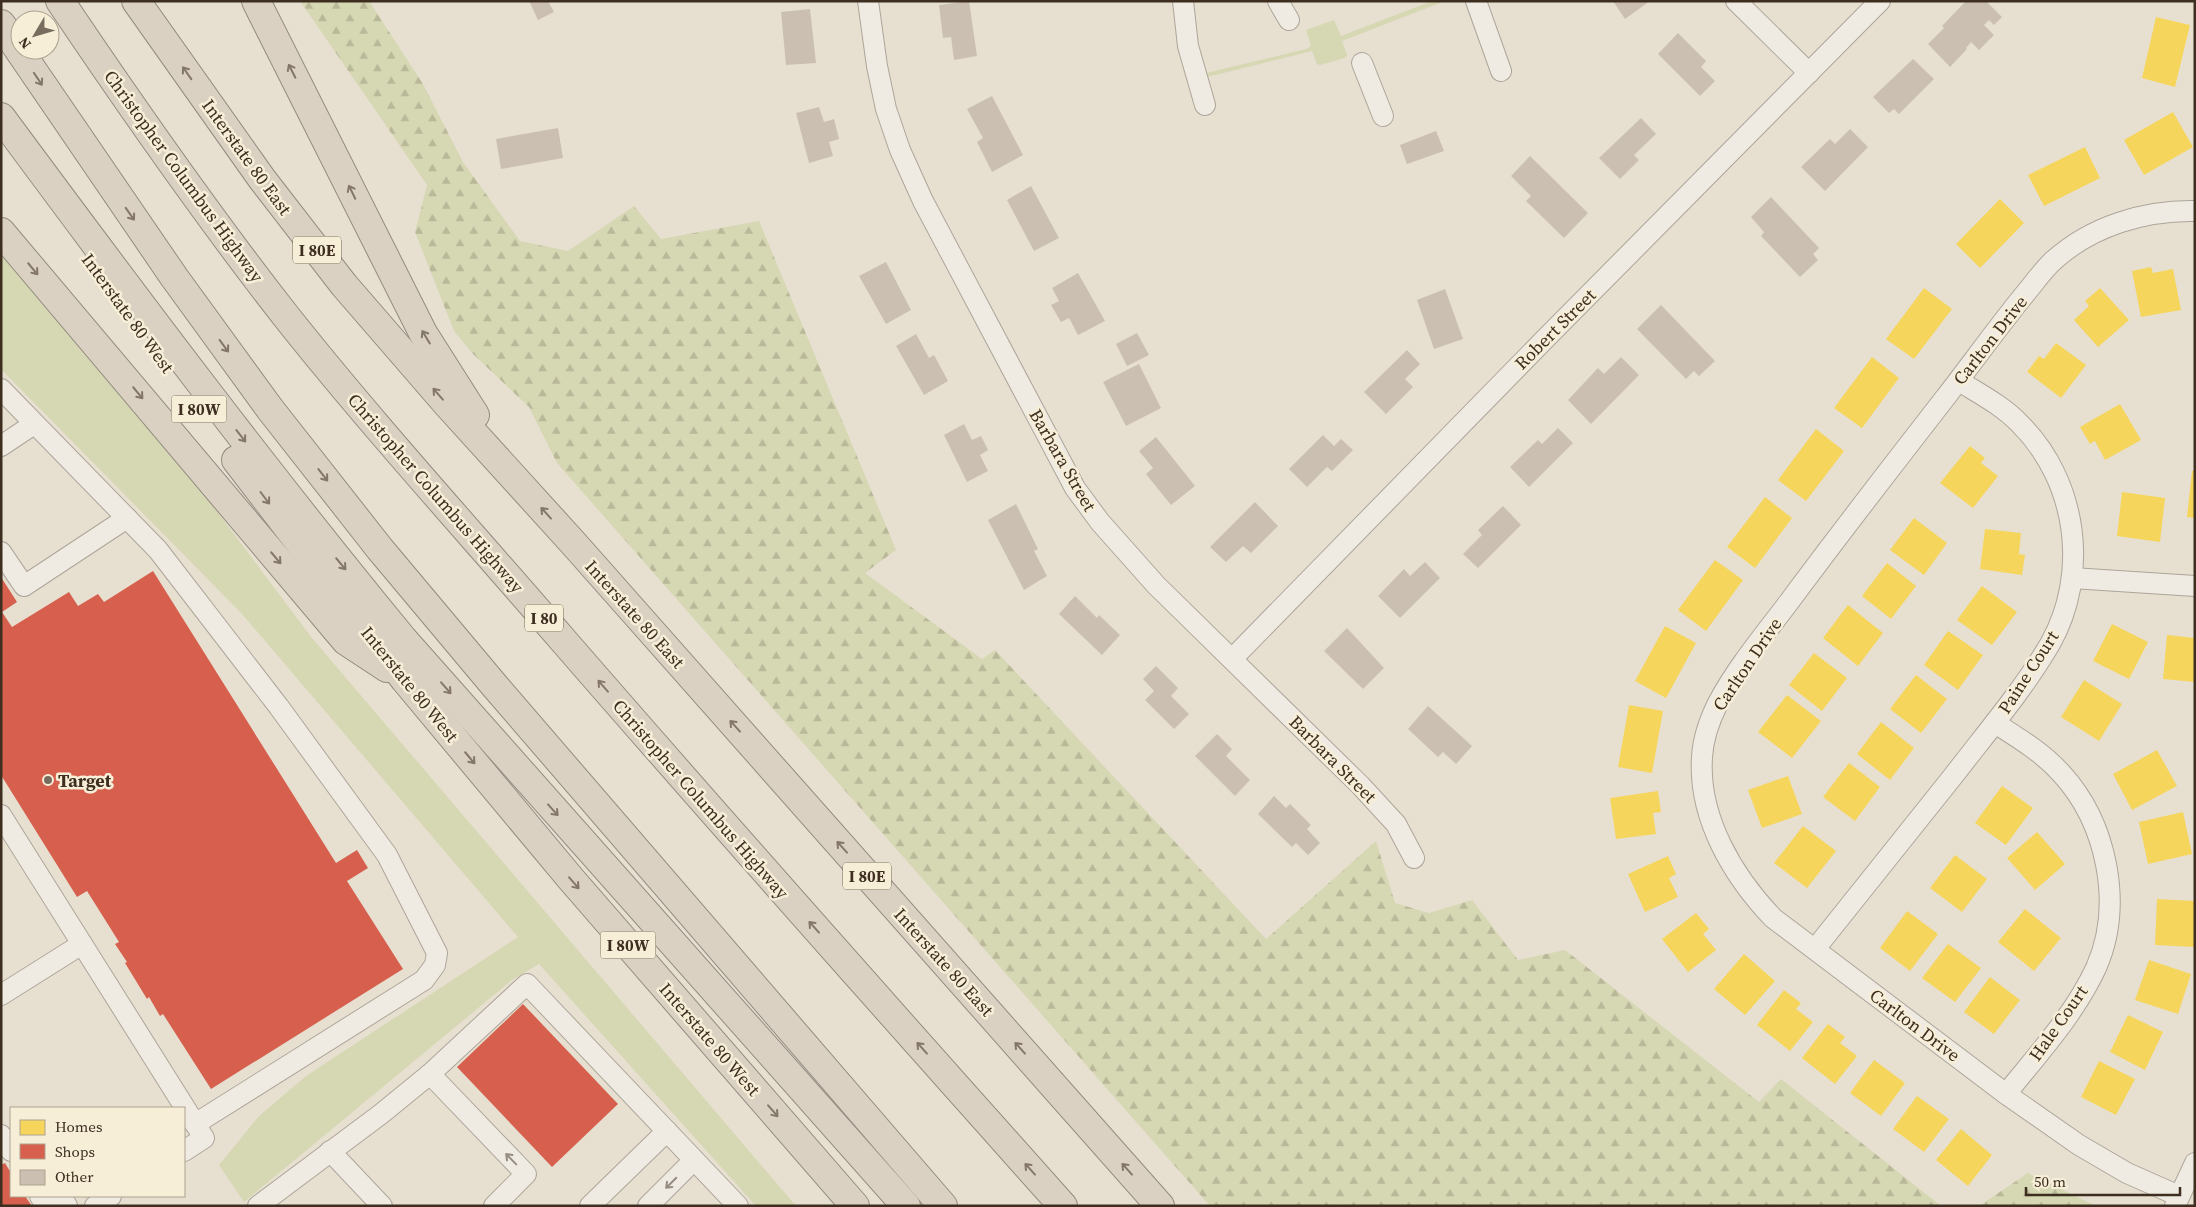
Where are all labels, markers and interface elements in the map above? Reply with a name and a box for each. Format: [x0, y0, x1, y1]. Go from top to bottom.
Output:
north arrow [10, 10, 60, 60]
text: N [14, 33, 36, 53]
one-way arrow [287, 64, 296, 79]
street label: Christopher Columbus Highway [98, 65, 270, 288]
one-way arrow [182, 67, 192, 81]
one-way arrow [33, 72, 43, 86]
street label: Interstate 80 East [196, 94, 298, 220]
one-way arrow [347, 185, 357, 200]
one-way arrow [125, 206, 135, 220]
road number: I 80E [293, 236, 341, 264]
street label: Interstate 80 West [76, 248, 180, 378]
one-way arrow [27, 262, 38, 275]
street label: Robert Street [1509, 283, 1601, 375]
street label: Carlton Drive [1947, 290, 2033, 390]
one-way arrow [420, 331, 430, 345]
one-way arrow [219, 339, 230, 352]
one-way arrow [132, 386, 143, 399]
street label: Christopher Columbus Highway [342, 388, 530, 599]
one-way arrow [433, 388, 444, 401]
road number: I 80W [172, 396, 226, 422]
street label: Barbara Street [1024, 404, 1103, 516]
one-way arrow [236, 429, 246, 443]
one-way arrow [317, 468, 328, 481]
one-way arrow [260, 491, 270, 505]
one-way arrow [540, 507, 552, 520]
one-way arrow [271, 551, 282, 564]
street label: Interstate 80 East [580, 554, 691, 674]
one-way arrow [336, 557, 347, 570]
road number: I 80 [525, 604, 563, 632]
street label: Carlton Drive [1707, 612, 1787, 716]
street label: Interstate 80 West [355, 621, 465, 747]
street label: Paine Court [1992, 625, 2064, 719]
one-way arrow [598, 680, 609, 693]
one-way arrow [440, 681, 451, 694]
street label: Christopher Columbus Highway [607, 694, 795, 905]
street label: Barbara Street [1284, 710, 1382, 808]
one-way arrow [729, 719, 740, 732]
one-way arrow [464, 751, 475, 764]
place label: Target [58, 768, 112, 793]
marker: Target [42, 774, 54, 786]
one-way arrow [548, 803, 559, 816]
one-way arrow [837, 841, 848, 854]
road number: I 80E [843, 862, 891, 889]
one-way arrow [568, 876, 580, 889]
street label: Interstate 80 East [889, 902, 1000, 1022]
one-way arrow [808, 921, 820, 934]
road number: I 80W [600, 932, 656, 958]
street label: Interstate 80 West [654, 977, 766, 1101]
street label: Hale Court [2023, 980, 2093, 1066]
street label: Carlton Drive [1865, 983, 1965, 1067]
one-way arrow [1014, 1041, 1026, 1054]
one-way arrow [916, 1042, 928, 1055]
one-way arrow [767, 1104, 779, 1117]
legend [10, 1107, 185, 1197]
text: Homes [55, 1116, 102, 1137]
text: Shops [55, 1141, 95, 1162]
one-way arrow [505, 1152, 517, 1165]
one-way arrow [1025, 1163, 1036, 1176]
one-way arrow [1122, 1163, 1133, 1176]
scale bar [2026, 1164, 2180, 1196]
text: Other [55, 1166, 94, 1187]
text: 50 m [2034, 1171, 2066, 1192]
one-way arrow [665, 1177, 677, 1189]

